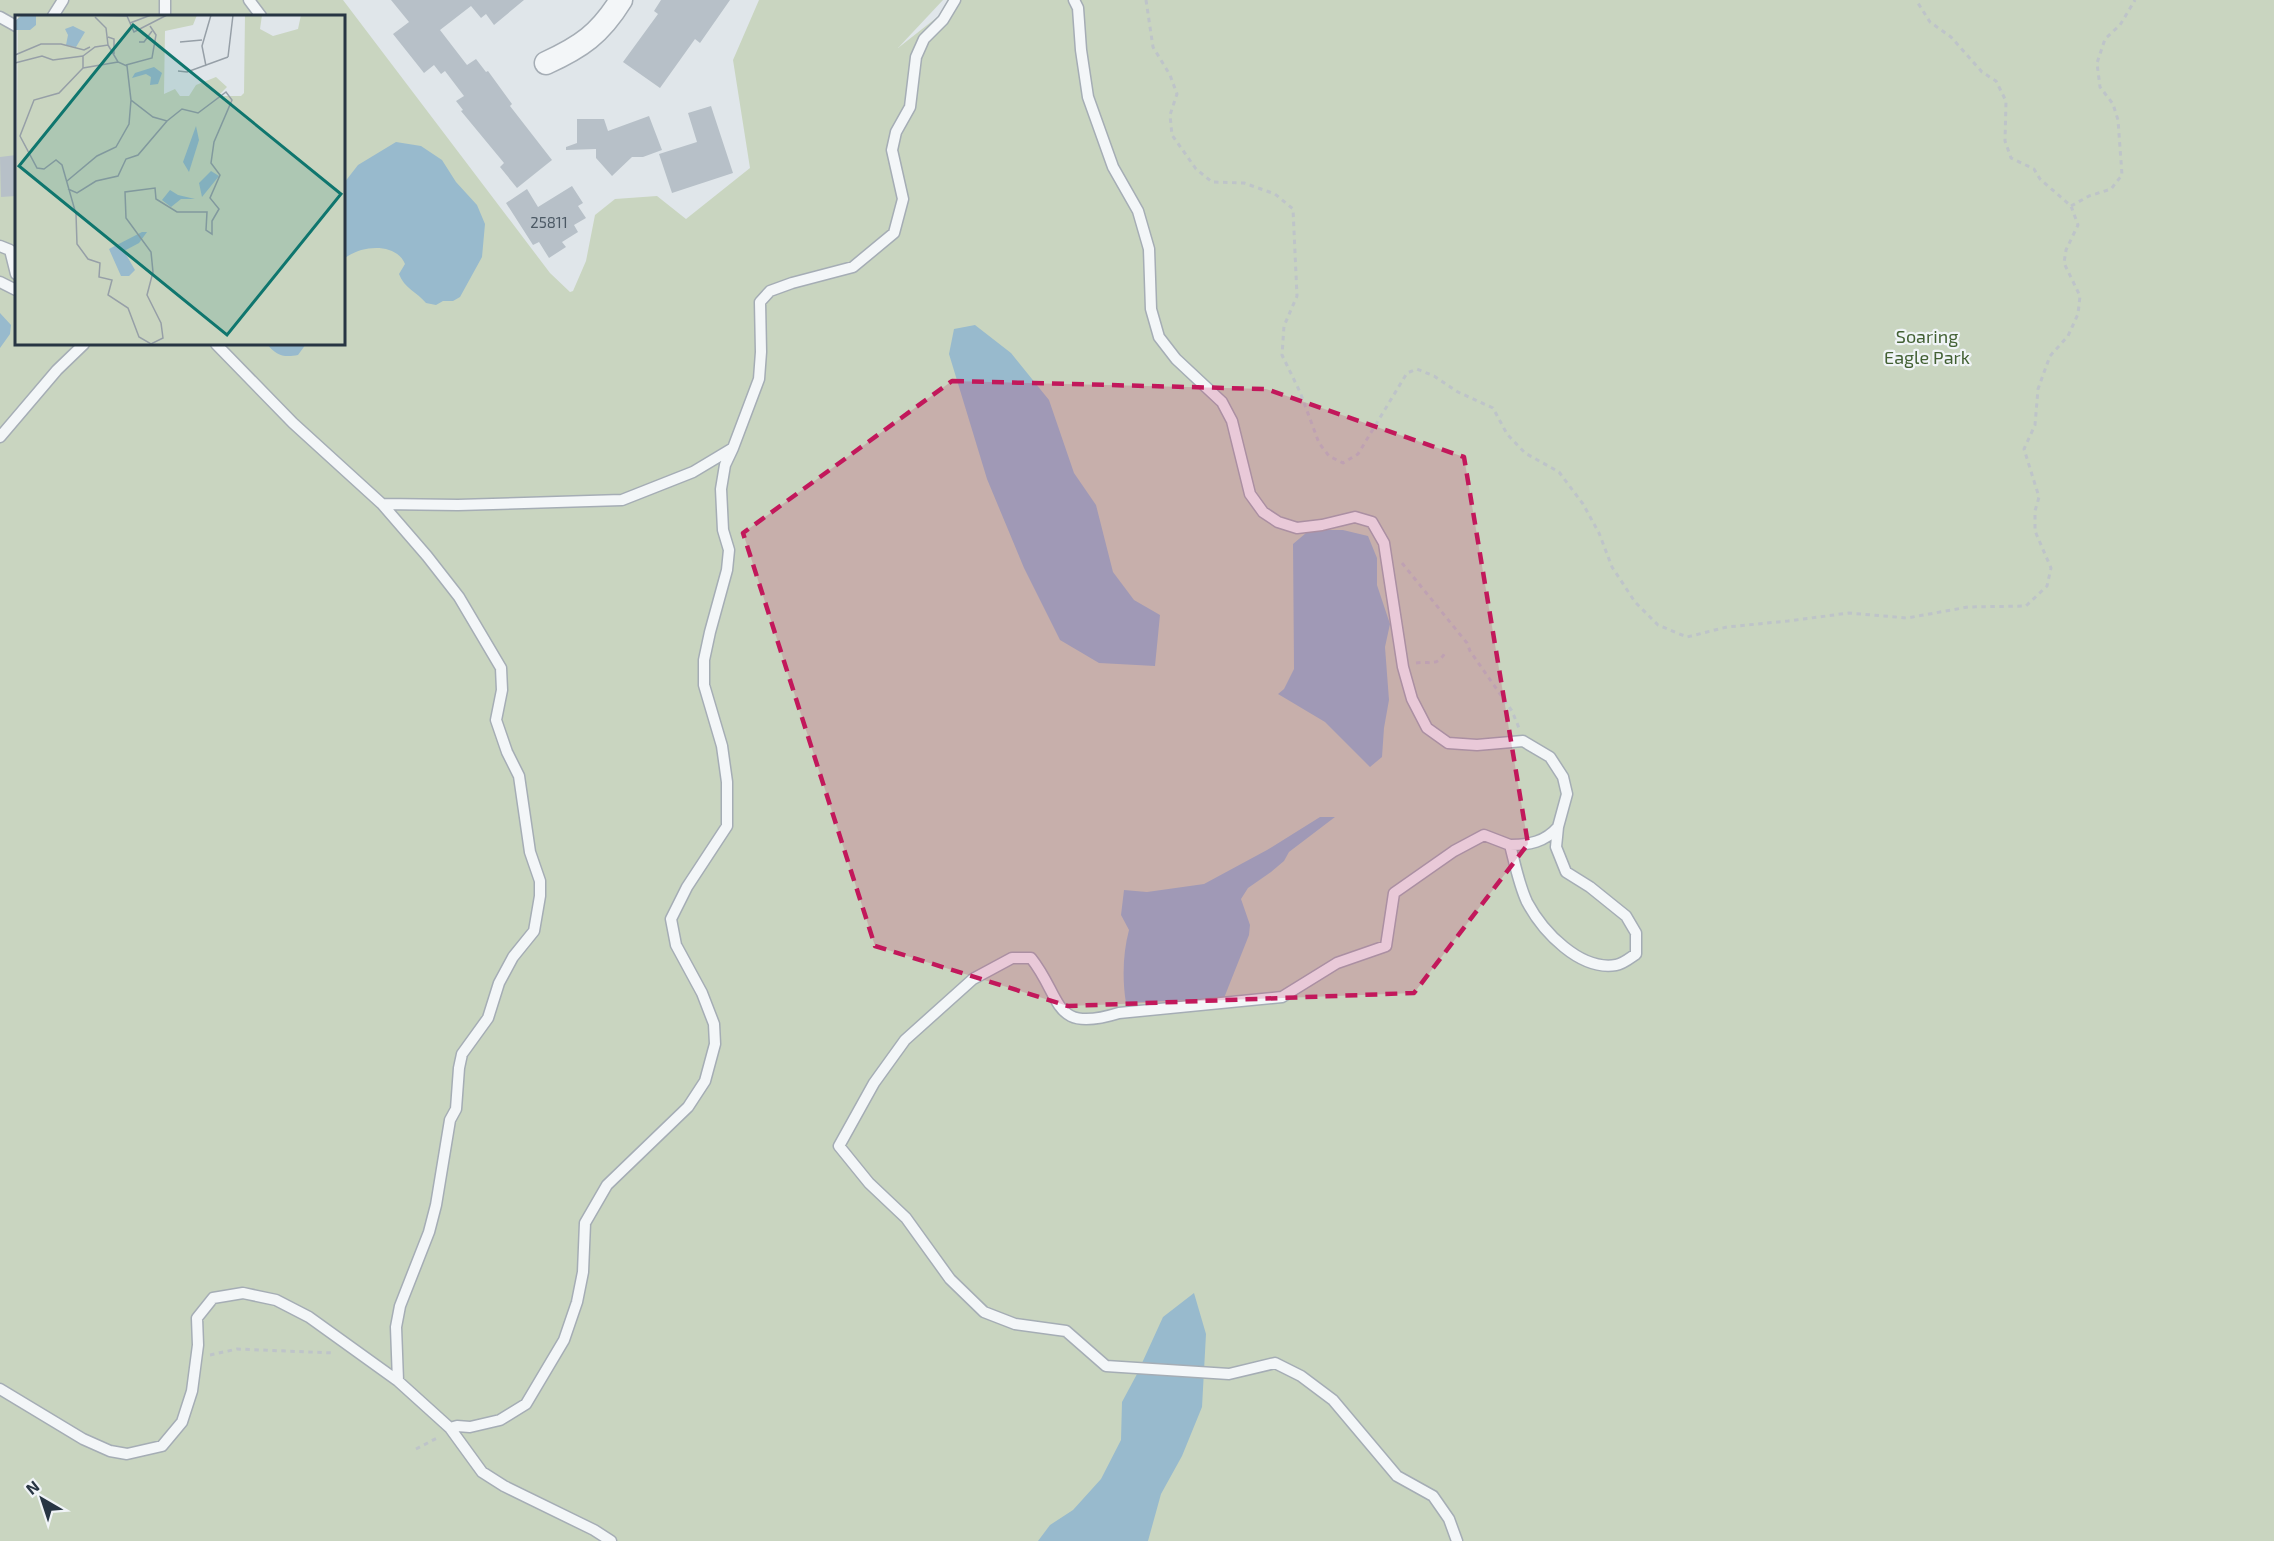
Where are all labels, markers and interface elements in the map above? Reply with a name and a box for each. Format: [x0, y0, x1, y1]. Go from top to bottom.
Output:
inset map [15, 15, 345, 345]
house number: 25811 [530, 213, 568, 231]
park label: Soaring Eagle Park [1884, 325, 1970, 368]
north arrow [12, 1469, 72, 1529]
text: N [22, 1476, 43, 1498]

